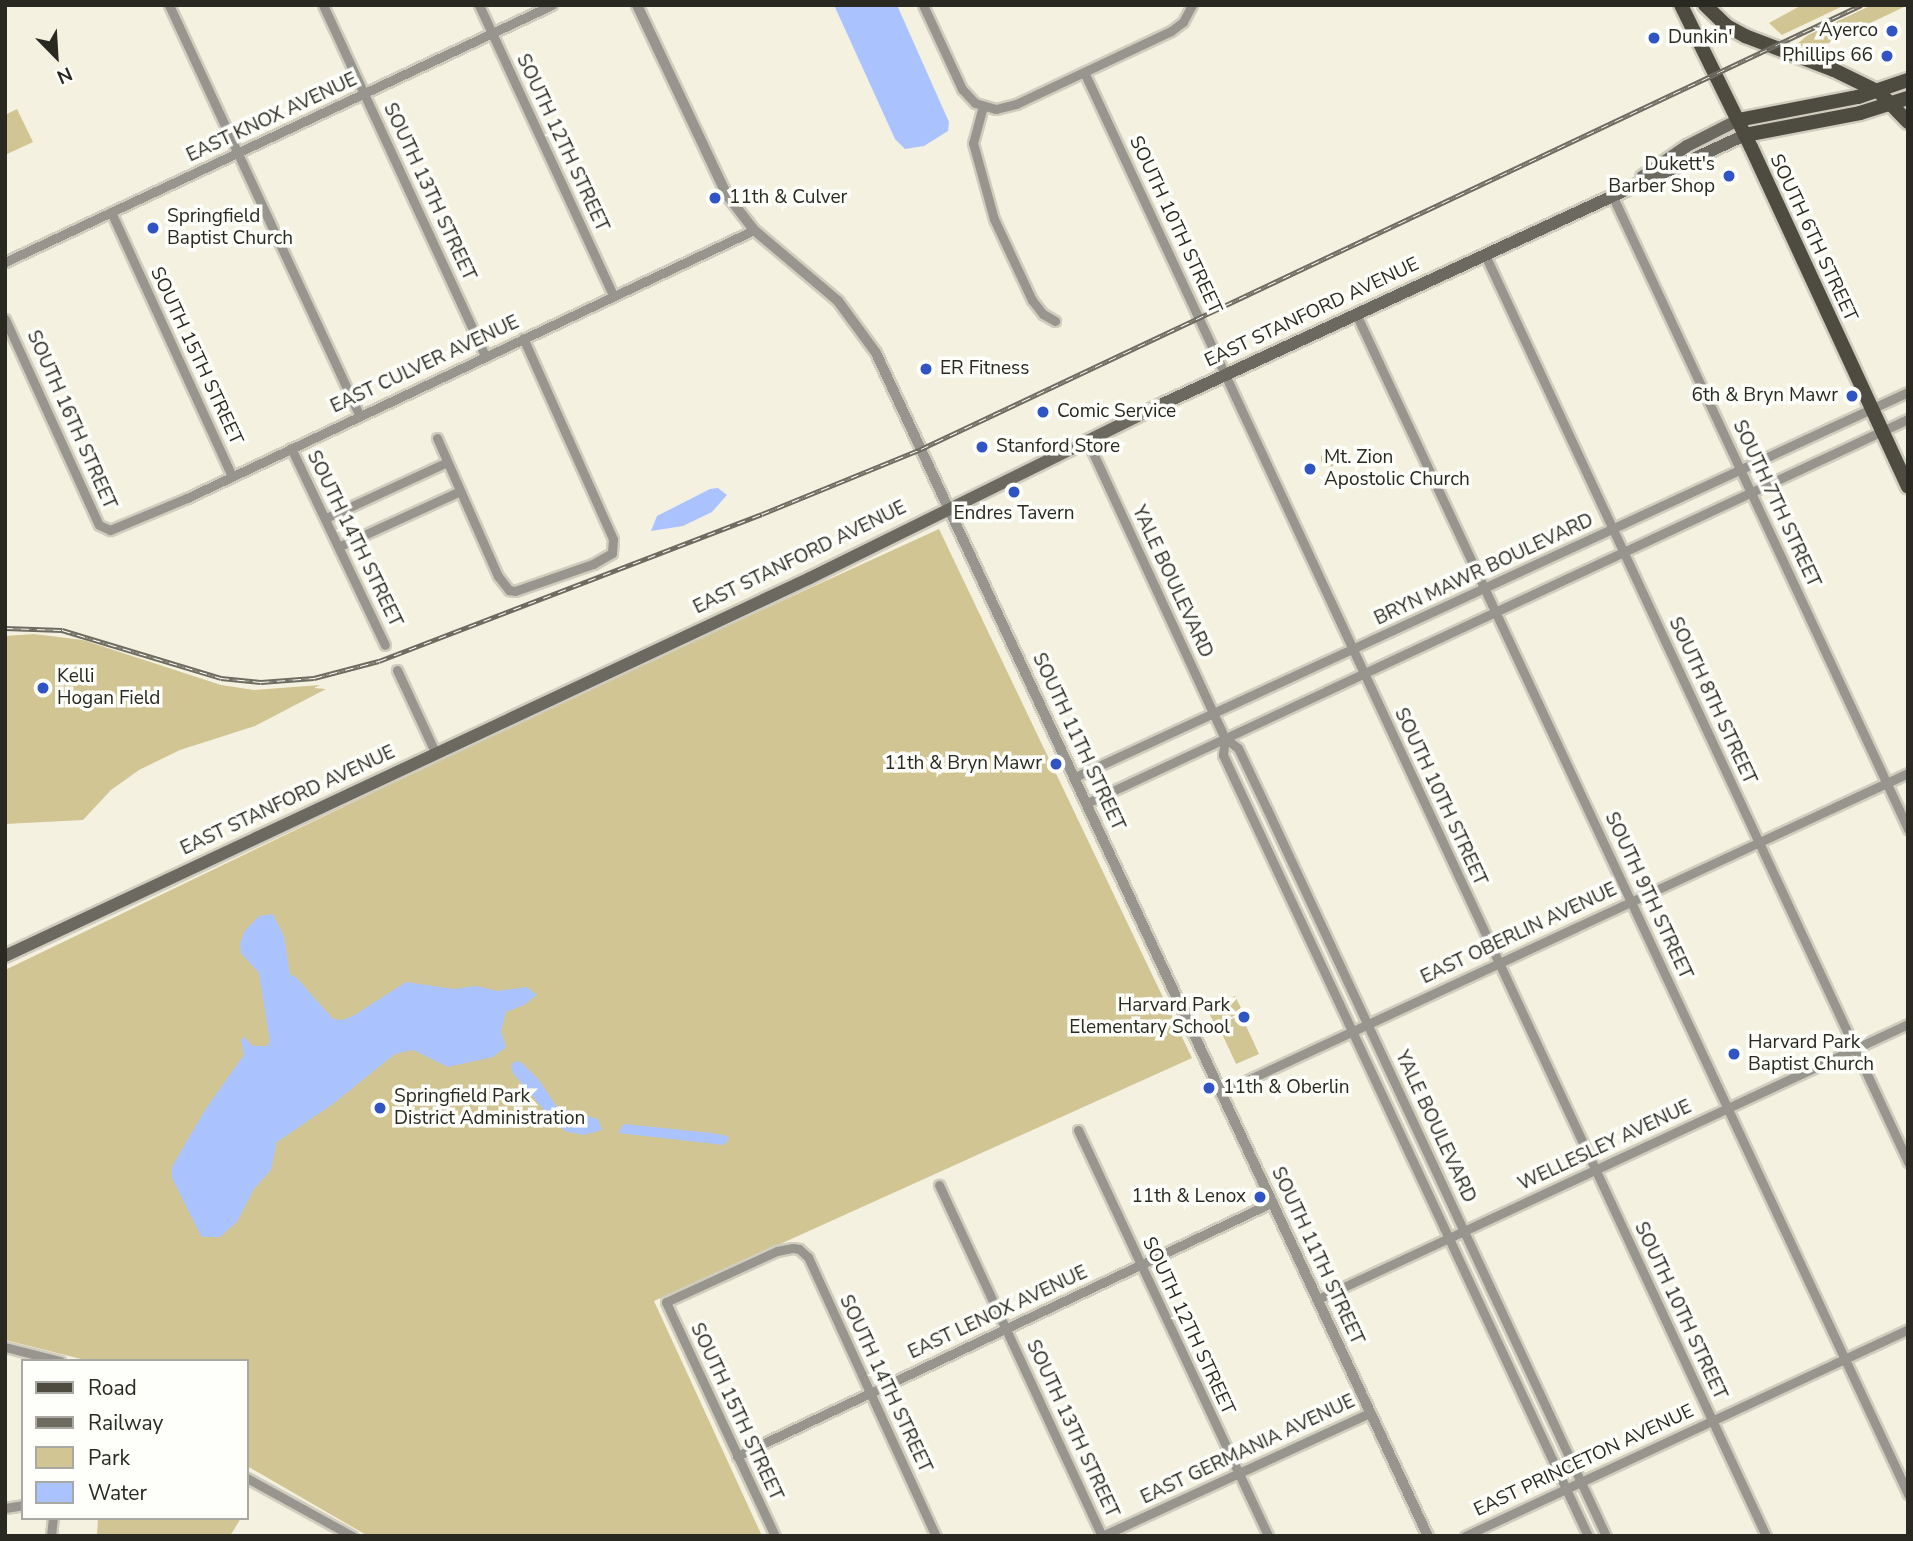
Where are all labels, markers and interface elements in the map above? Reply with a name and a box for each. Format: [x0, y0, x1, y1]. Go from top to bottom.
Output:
place label: Ayerco [1819, 20, 1878, 42]
north arrow [21, 21, 91, 91]
marker: Ayerco [1884, 23, 1900, 39]
place label: Dunkin' [1668, 27, 1732, 49]
marker: Dunkin' [1646, 30, 1662, 46]
place label: Phillips 66 [1782, 45, 1873, 67]
marker: Phillips 66 [1879, 48, 1895, 64]
street label: SOUTH 12TH STREET [511, 51, 613, 235]
text: N [53, 60, 76, 90]
street label: EAST KNOX AVENUE [183, 68, 361, 168]
street label: SOUTH 13TH STREET [378, 100, 480, 284]
street label: SOUTH 10TH STREET [1124, 133, 1226, 317]
street label: SOUTH 6TH STREET [1764, 151, 1862, 325]
place label: Dukett's Barber Shop [1608, 154, 1715, 198]
marker: Dukett's Barber Shop [1721, 168, 1737, 184]
place label: 11th & Culver [729, 187, 847, 209]
marker: 11th & Culver [707, 190, 723, 206]
place label: Springfield Baptist Church [167, 206, 293, 250]
marker: Springfield Baptist Church [145, 220, 161, 236]
street label: EAST STANFORD AVENUE [1201, 253, 1423, 373]
street label: SOUTH 15TH STREET [145, 264, 247, 448]
street label: EAST CULVER AVENUE [327, 311, 523, 419]
street label: SOUTH 16TH STREET [21, 327, 121, 513]
place label: ER Fitness [940, 358, 1029, 380]
marker: ER Fitness [918, 361, 934, 377]
place label: 6th & Bryn Mawr [1692, 385, 1838, 407]
marker: 6th & Bryn Mawr [1844, 388, 1860, 404]
place label: Comic Service [1057, 401, 1176, 423]
marker: Comic Service [1035, 404, 1051, 420]
street label: SOUTH 7TH STREET [1727, 417, 1825, 591]
place label: Stanford Store [996, 436, 1120, 458]
marker: Stanford Store [974, 439, 990, 455]
street label: SOUTH 14TH STREET [301, 447, 407, 631]
place label: Mt. Zion Apostolic Church [1324, 447, 1470, 491]
marker: Mt. Zion Apostolic Church [1302, 461, 1318, 477]
marker: Endres Tavern [1006, 484, 1022, 500]
street label: EAST STANFORD AVENUE [690, 496, 910, 620]
street label: YALE BOULEVARD [1127, 502, 1217, 662]
place label: Endres Tavern [953, 503, 1075, 525]
street label: BRYN MAWR BOULEVARD [1371, 509, 1597, 631]
street label: SOUTH 8TH STREET [1663, 614, 1761, 788]
street label: SOUTH 11TH STREET [1027, 650, 1129, 834]
place label: Kelli Hogan Field [57, 666, 160, 710]
marker: Kelli Hogan Field [35, 680, 51, 696]
street label: SOUTH 10TH STREET [1389, 705, 1491, 889]
street label: EAST STANFORD AVENUE [177, 741, 399, 861]
place label: 11th & Bryn Mawr [884, 753, 1042, 775]
marker: 11th & Bryn Mawr [1048, 756, 1064, 772]
street label: SOUTH 9TH STREET [1599, 809, 1697, 983]
street label: EAST OBERLIN AVENUE [1417, 879, 1621, 989]
place label: Harvard Park Elementary School [1069, 995, 1230, 1039]
marker: Harvard Park Elementary School [1236, 1009, 1252, 1025]
place label: Harvard Park Baptist Church [1748, 1032, 1874, 1076]
marker: Harvard Park Baptist Church [1726, 1046, 1742, 1062]
street label: YALE BOULEVARD [1390, 1047, 1480, 1207]
place label: 11th & Oberlin [1223, 1077, 1350, 1099]
marker: 11th & Oberlin [1201, 1080, 1217, 1096]
place label: Springfield Park District Administration [394, 1086, 585, 1130]
street label: WELLESLEY AVENUE [1515, 1096, 1695, 1196]
marker: Springfield Park District Administration [372, 1100, 388, 1116]
street label: SOUTH 11TH STREET [1266, 1164, 1368, 1348]
place label: 11th & Lenox [1131, 1186, 1246, 1208]
marker: 11th & Lenox [1252, 1189, 1268, 1205]
street label: SOUTH 10TH STREET [1629, 1219, 1731, 1403]
street label: SOUTH 12TH STREET [1137, 1234, 1239, 1418]
street label: EAST LENOX AVENUE [905, 1261, 1091, 1365]
street label: SOUTH 14TH STREET [834, 1292, 936, 1476]
street label: SOUTH 15TH STREET [685, 1320, 787, 1504]
street label: SOUTH 13TH STREET [1021, 1337, 1123, 1521]
legend [21, 1359, 248, 1520]
text: Road [88, 1374, 137, 1402]
street label: EAST GERMANIA AVENUE [1137, 1390, 1359, 1510]
street label: EAST PRINCETON AVENUE [1471, 1400, 1697, 1522]
text: Railway [88, 1409, 163, 1437]
text: Park [88, 1444, 130, 1472]
text: Water [88, 1479, 147, 1507]

